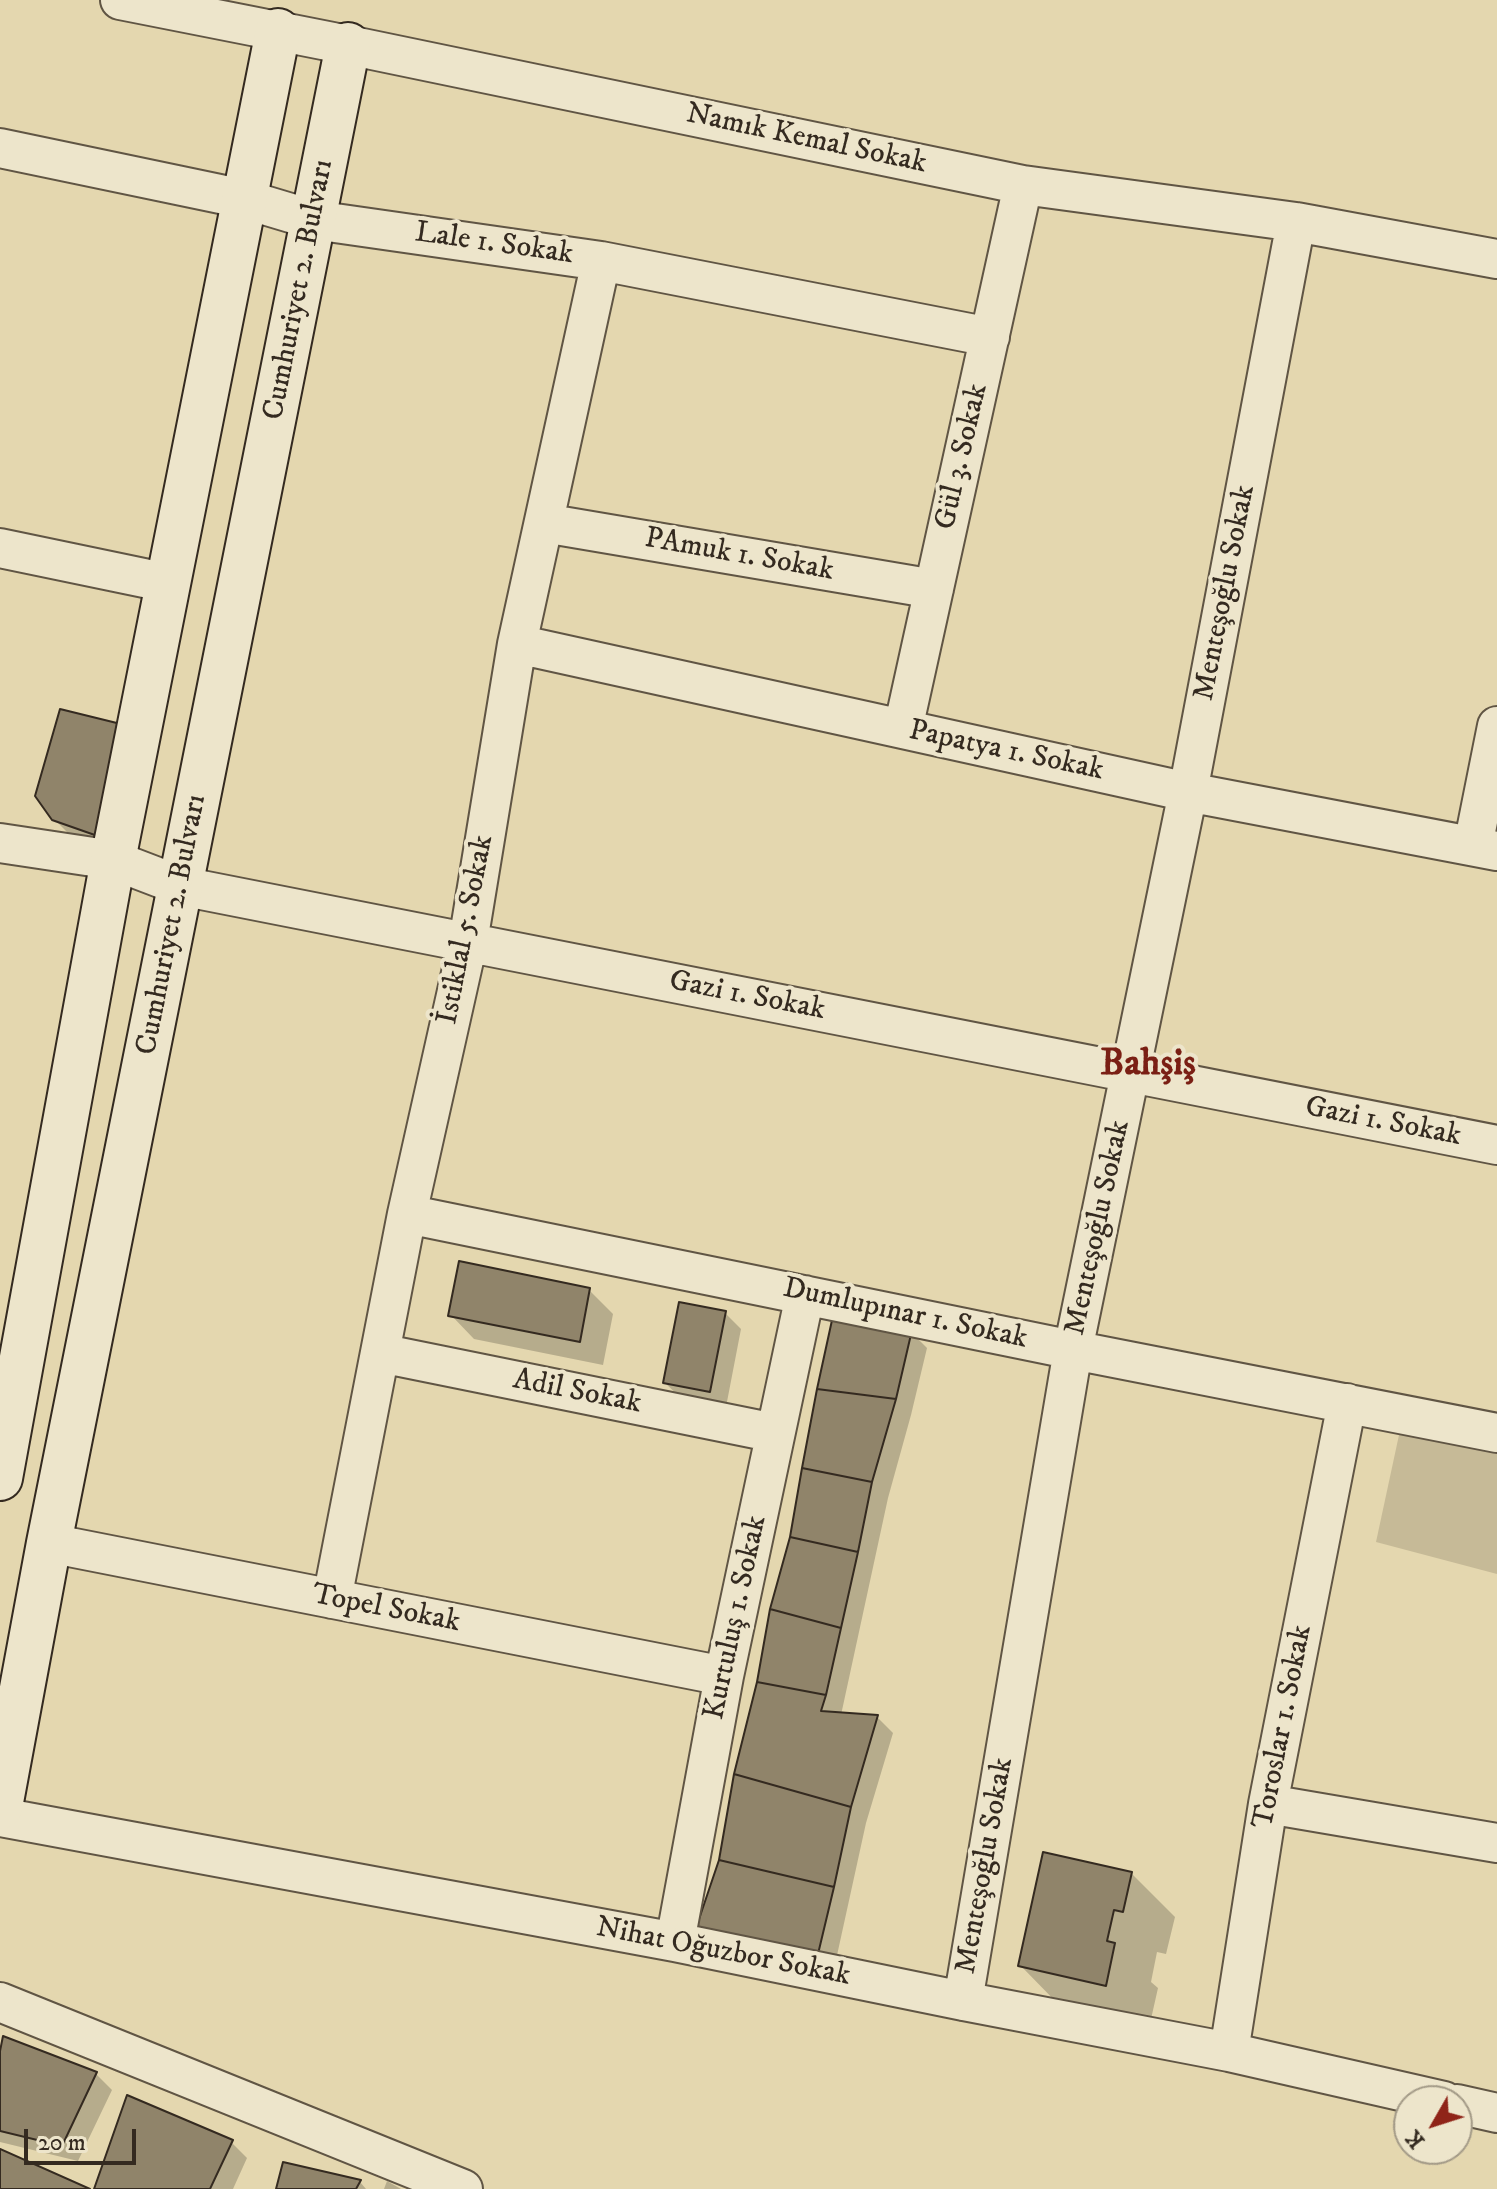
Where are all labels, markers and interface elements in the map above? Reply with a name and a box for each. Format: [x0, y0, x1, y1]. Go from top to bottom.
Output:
street label: Namık Kemal Sokak [683, 97, 929, 183]
street label: Cumhuriyet 2. Bulvarı [257, 157, 343, 423]
street label: Lale 1. Sokak [413, 216, 575, 274]
street label: Gül 3. Sokak [929, 381, 997, 533]
street label: Menteşoğlu Sokak [1187, 482, 1265, 704]
street label: PAmuk 1. Sokak [642, 522, 836, 590]
street label: Papatya 1. Sokak [905, 714, 1107, 790]
street label: Cumhuriyet 2. Bulvarı [130, 792, 216, 1058]
street label: İstiklal 5. Sokak [431, 832, 503, 1028]
street label: Gazi 1. Sokak [666, 964, 828, 1030]
district label: Bahşiş [1100, 1043, 1196, 1089]
street label: Gazi 1. Sokak [1302, 1090, 1464, 1156]
street label: Menteşoğlu Sokak [1059, 1117, 1139, 1339]
street label: Dumlupınar 1. Sokak [780, 1272, 1030, 1358]
street label: Adil Sokak [510, 1363, 644, 1423]
street label: Kurtuluş 1. Sokak [698, 1513, 776, 1723]
street label: Topel Sokak [309, 1578, 463, 1642]
street label: Toroslar 1. Sokak [1247, 1622, 1321, 1832]
street label: Menteşoğlu Sokak [949, 1755, 1023, 1977]
street label: Nihat Oğuzbor Sokak [593, 1911, 853, 1995]
north arrow [1393, 2085, 1473, 2165]
scale bar [28, 2113, 140, 2163]
text: K [1400, 2125, 1431, 2154]
text: 20 m [38, 2128, 86, 2158]

